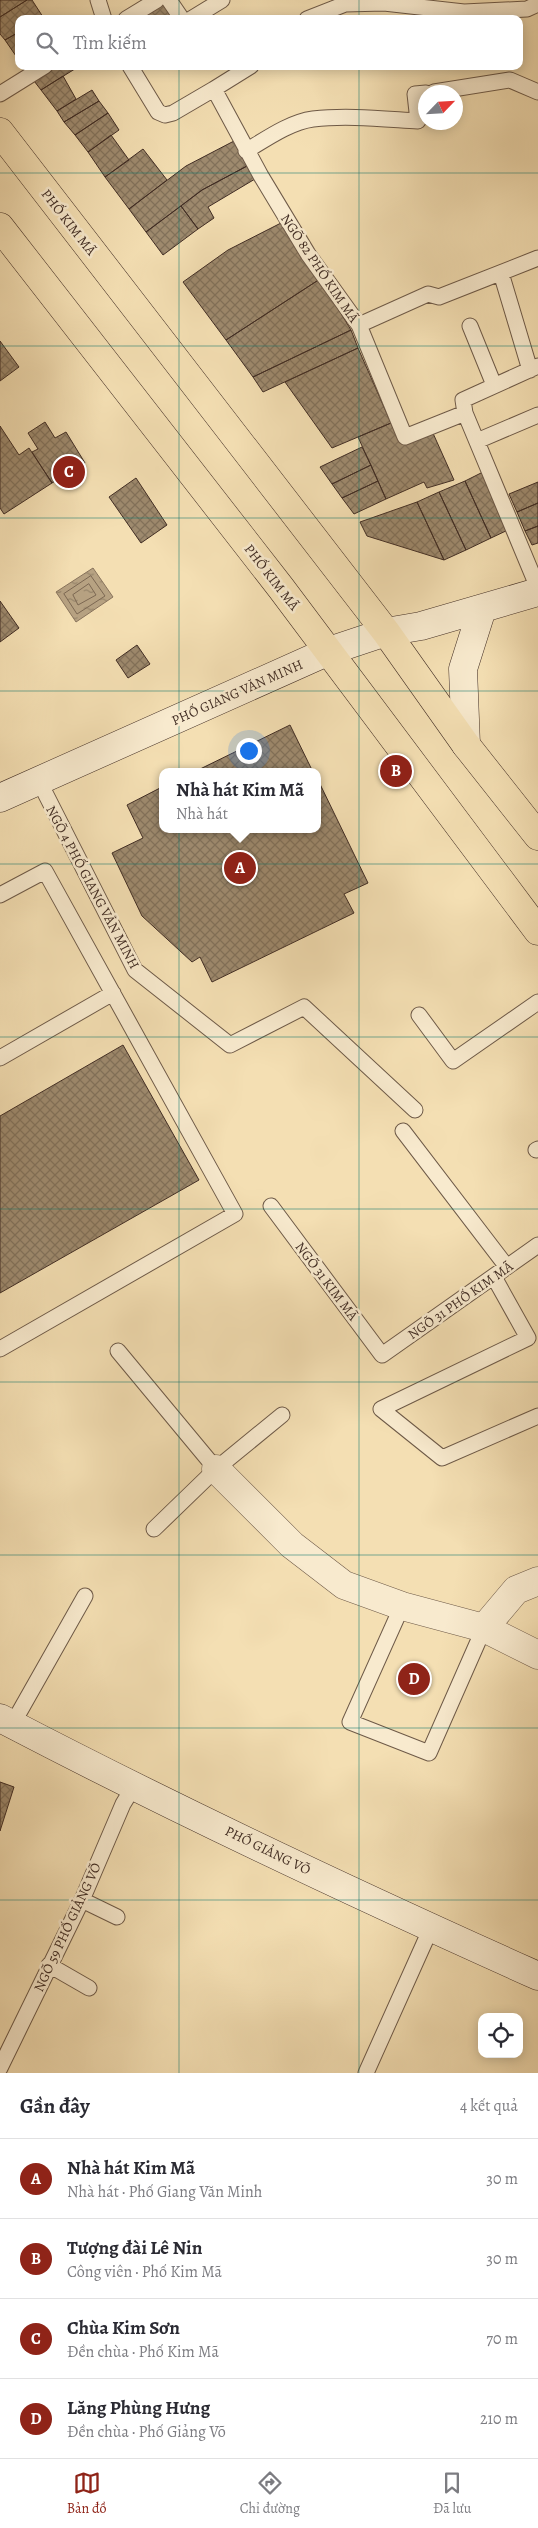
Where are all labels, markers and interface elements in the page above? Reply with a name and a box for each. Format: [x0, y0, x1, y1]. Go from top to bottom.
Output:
search box [15, 15, 523, 70]
icon: search [33, 29, 61, 57]
text: Tìm kiếm [73, 30, 147, 56]
north arrow [418, 85, 463, 130]
street label: PHỐ KIM MÃ [37, 185, 102, 260]
street label: NGÕ 82 PHỐ KIM MÃ [276, 210, 364, 327]
pin: C [53, 453, 85, 491]
street label: PHỐ KIM MÃ [240, 540, 305, 615]
street label: PHỐ GIANG VĂN MINH [168, 654, 306, 730]
your location [236, 738, 262, 764]
pin: B [380, 752, 412, 790]
popup [159, 768, 321, 833]
text: Nhà hát Kim Mã [176, 777, 304, 803]
street label: NGÕ 4 PHỐ GIANG VĂN MINH [41, 802, 145, 972]
text: Nhà hát [176, 803, 228, 825]
pin: A [224, 849, 256, 887]
street label: NGÕ 31 KIM MÃ [291, 1238, 363, 1325]
street label: NGÕ 31 PHỐ KIM MÃ [403, 1256, 517, 1344]
pin: D [398, 1660, 430, 1698]
street label: PHỐ GIẢNG VÕ [222, 1821, 315, 1880]
street label: NGÕ 59 PHỐ GIẢNG VÕ [28, 1859, 106, 1995]
map controls [478, 2013, 523, 2058]
button: locate [478, 2013, 523, 2058]
text: Gần đây [20, 2092, 90, 2120]
text: 4 kết quả [460, 2095, 518, 2117]
text: Nhà hát Kim Mã [67, 2155, 195, 2181]
text: A [31, 2168, 41, 2190]
text: 30 m [486, 2168, 518, 2190]
text: Nhà hát · Phố Giang Văn Minh [67, 2181, 262, 2203]
text: Tượng đài Lê Nin [67, 2235, 202, 2261]
text: B [31, 2248, 41, 2270]
text: 30 m [486, 2248, 518, 2270]
text: Công viên · Phố Kim Mã [67, 2261, 222, 2283]
text: Chùa Kim Sơn [67, 2315, 180, 2341]
text: C [31, 2328, 41, 2350]
text: 70 m [486, 2328, 518, 2350]
text: Đền chùa · Phố Kim Mã [67, 2341, 219, 2363]
text: Lăng Phùng Hưng [67, 2395, 210, 2421]
text: D [30, 2408, 42, 2430]
text: 210 m [480, 2408, 518, 2430]
text: Đền chùa · Phố Giảng Võ [67, 2421, 226, 2443]
tab: Bản đồ [67, 2469, 107, 2518]
tab: Chỉ đường [240, 2469, 300, 2518]
tab: Đã lưu [433, 2469, 471, 2518]

